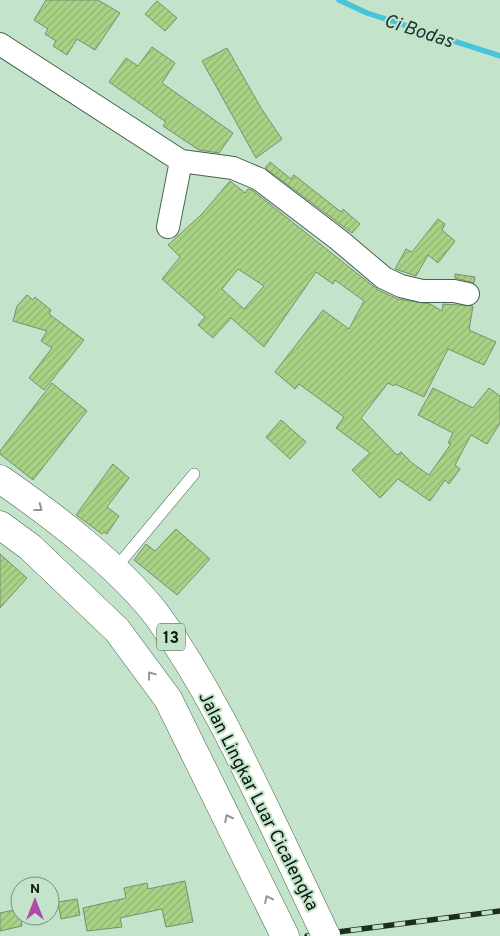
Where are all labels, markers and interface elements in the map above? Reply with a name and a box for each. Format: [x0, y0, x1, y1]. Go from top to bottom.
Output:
water label: Ci Bodas [381, 9, 457, 55]
one-way arrow [33, 503, 42, 511]
road number: 13 [157, 624, 185, 650]
one-way arrow [148, 672, 156, 681]
street label: Jalan Lingkar Luar Cicalengka [192, 688, 323, 915]
one-way arrow [224, 814, 234, 823]
north arrow [10, 876, 60, 926]
text: N [30, 881, 40, 898]
one-way arrow [264, 895, 274, 904]

